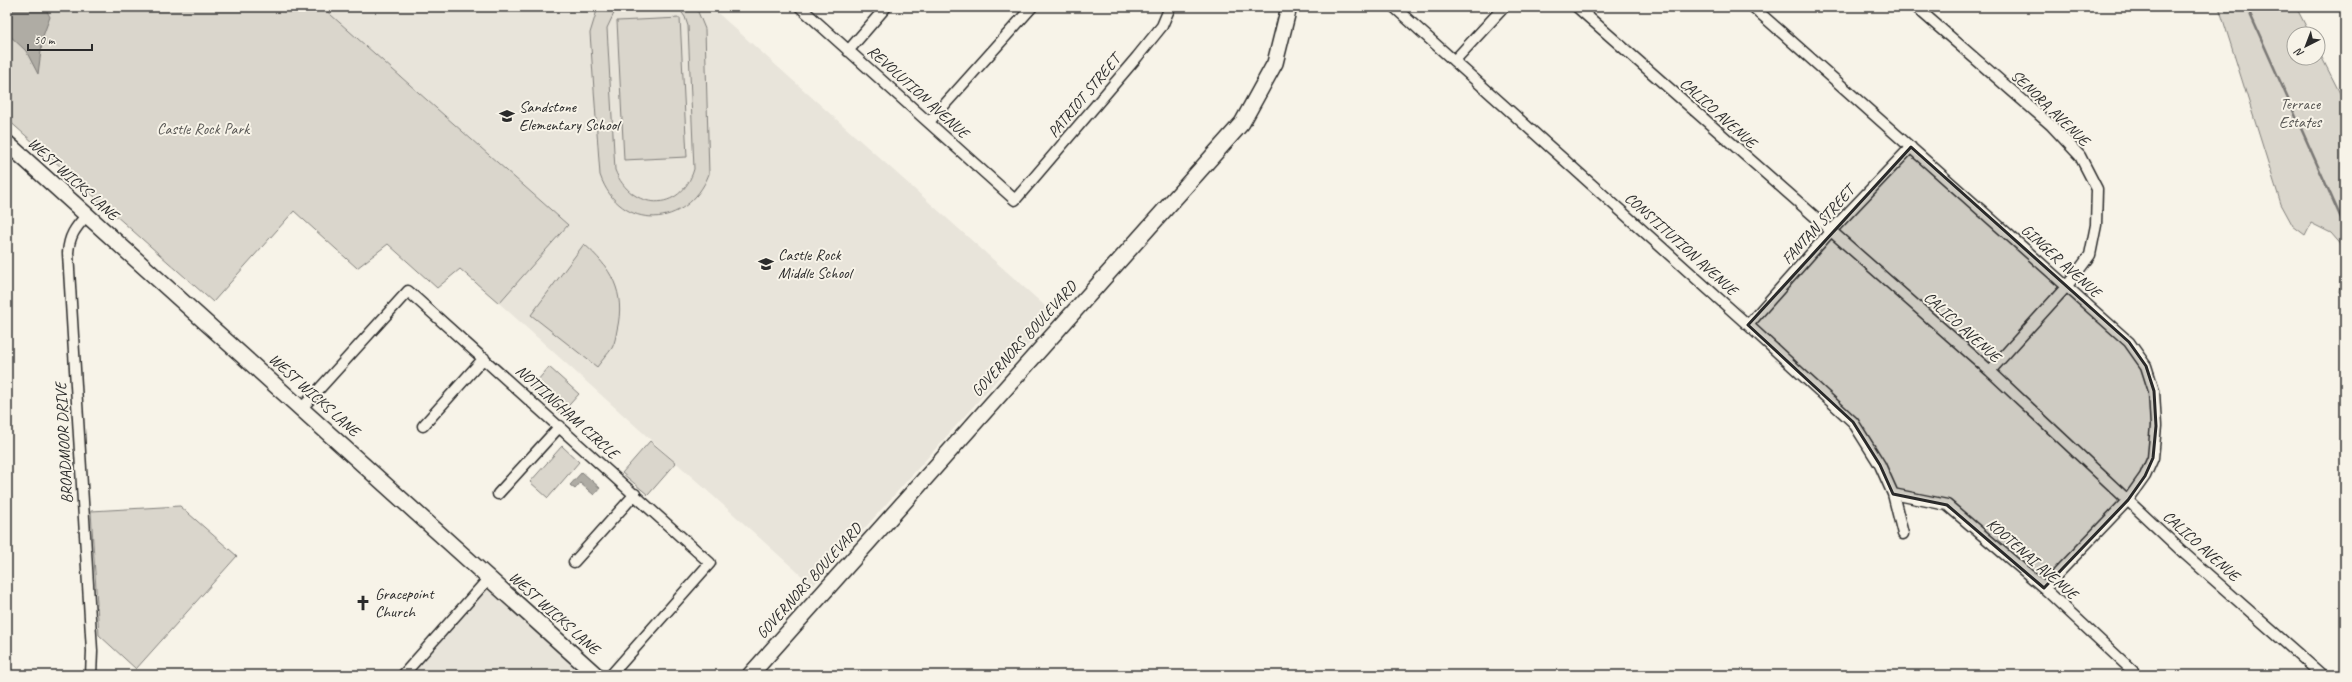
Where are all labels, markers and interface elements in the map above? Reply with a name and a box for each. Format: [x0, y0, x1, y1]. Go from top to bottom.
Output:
scale bar [28, 26, 92, 52]
north arrow [2286, 26, 2326, 66]
text: 50 m [34, 32, 56, 48]
street label: REVOLUTION AVENUE [863, 41, 975, 144]
text: N [2290, 44, 2307, 61]
street label: PATRIOT STREET [1043, 48, 1127, 142]
street label: SENORA AVENUE [2007, 66, 2095, 152]
street label: CALICO AVENUE [1676, 73, 1762, 154]
park label: Terrace Estates [2279, 94, 2323, 132]
place label: Sandstone Elementary School [519, 97, 622, 135]
school or university icon: Sandstone Elementary School [498, 107, 516, 125]
park label: Castle Rock Park [157, 119, 250, 139]
street label: WEST WICKS LANE [24, 133, 124, 227]
street label: FANTAN STREET [1777, 179, 1861, 269]
street label: CONSTITUTION AVENUE [1620, 188, 1743, 301]
street label: GINGER AVENUE [2017, 220, 2107, 304]
place label: Castle Rock Middle School [778, 245, 855, 283]
school or university icon: Castle Rock Middle School [757, 255, 775, 273]
street label: GOVERNORS BOULEVARD [967, 276, 1082, 401]
street label: CALICO AVENUE [1920, 287, 2006, 368]
street label: WEST WICKS LANE [265, 349, 365, 443]
street label: NOTTINGHAM CIRCLE [511, 361, 624, 465]
street label: BROADMOOR DRIVE [51, 380, 77, 504]
street label: CALICO AVENUE [2159, 506, 2245, 587]
street label: KOOTENAI AVENUE [1982, 514, 2083, 605]
street label: GOVERNORS BOULEVARD [752, 518, 867, 643]
street label: WEST WICKS LANE [505, 567, 605, 661]
place label: Gracepoint Church [375, 584, 435, 622]
church icon: Gracepoint Church [354, 594, 372, 612]

